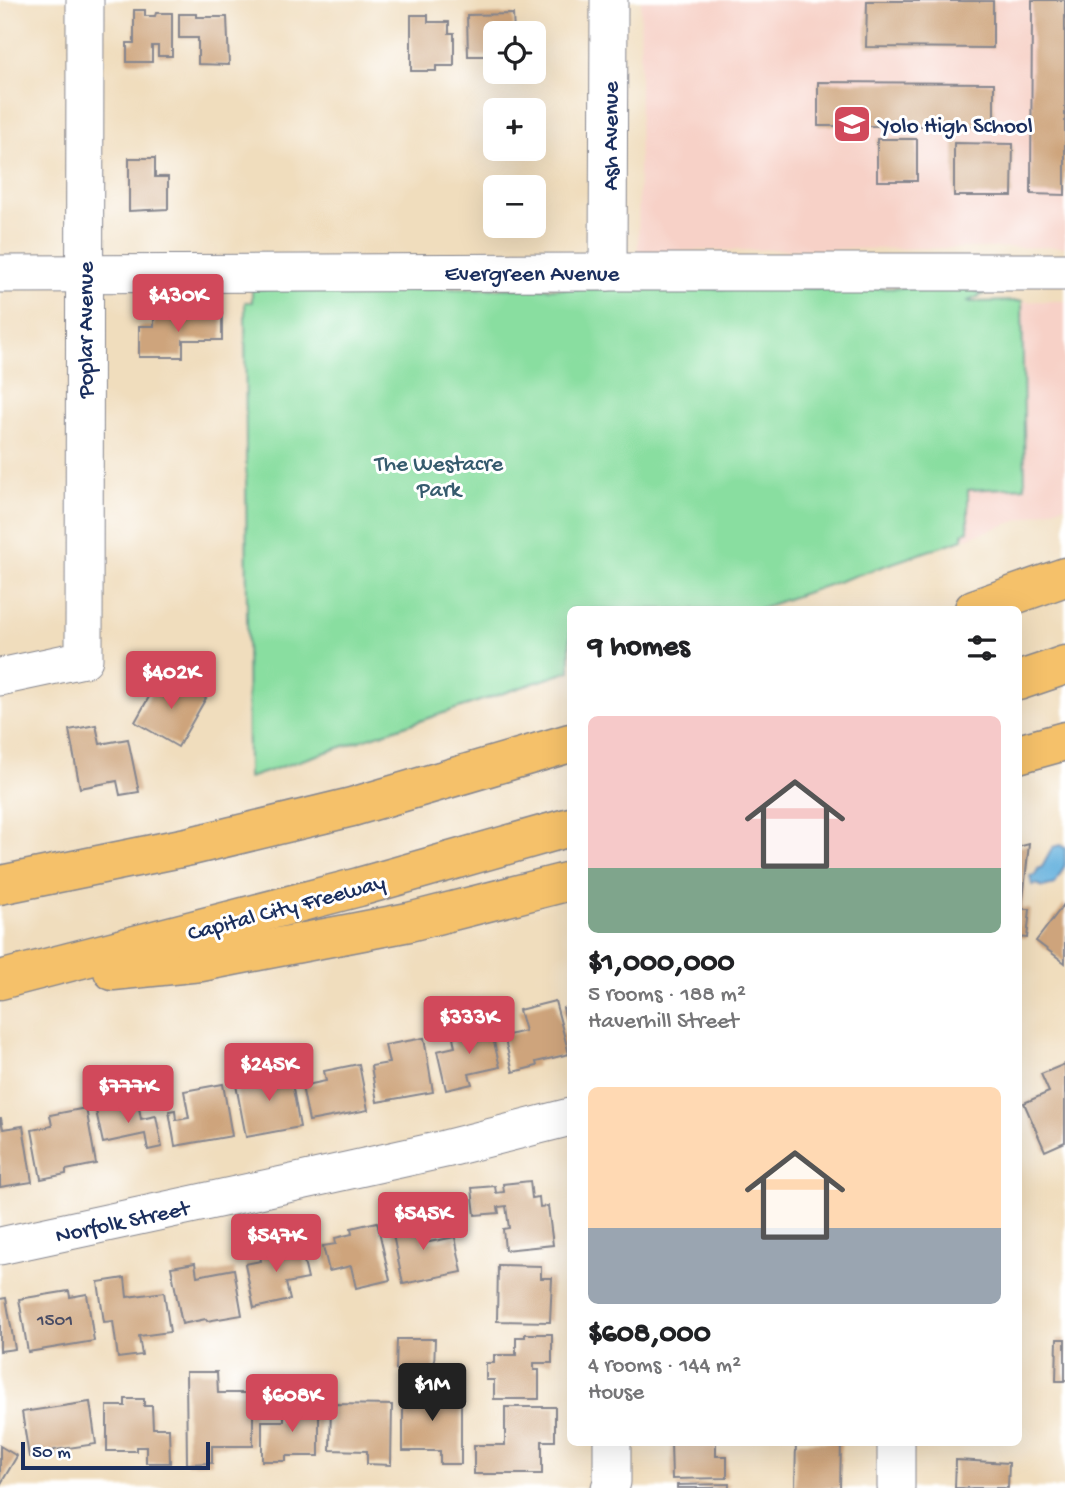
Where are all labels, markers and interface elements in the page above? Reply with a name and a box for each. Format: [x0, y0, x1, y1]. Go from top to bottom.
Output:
map controls [483, 21, 546, 238]
button: locate [483, 21, 546, 84]
street label: Ash Avenue [599, 80, 626, 191]
button: + [483, 98, 546, 161]
school or university icon: Yolo High School [831, 103, 873, 145]
place label: Yolo High School [877, 114, 1033, 141]
button: − [483, 175, 546, 238]
street label: Poplar Avenue [74, 261, 101, 399]
street label: Evergreen Avenue [445, 262, 621, 289]
pin: $430K [129, 274, 227, 334]
text: $430K [149, 283, 207, 310]
park label: The Westacre Park [373, 452, 504, 505]
icon: filters [963, 629, 1001, 667]
text: 9 homes [588, 631, 690, 666]
pin: $402K [122, 652, 220, 711]
text: $402K [142, 660, 200, 687]
icon: home [732, 761, 858, 887]
street label: Capital City Freeway [185, 870, 389, 949]
text: $1,000,000 [588, 947, 735, 982]
text: 5 rooms · 188 m² [588, 982, 746, 1009]
pin: $333K [420, 996, 518, 1056]
text: $333K [440, 1005, 498, 1032]
text: Haverhill Street [588, 1009, 738, 1036]
pin: $245K [220, 1044, 318, 1103]
text: $245K [240, 1052, 298, 1079]
pin: $777K [79, 1066, 177, 1125]
text: $777K [99, 1074, 157, 1101]
icon: home [732, 1132, 858, 1258]
pin: $545K [374, 1192, 472, 1252]
street label: Norfolk Street [53, 1196, 194, 1251]
text: $545K [394, 1201, 452, 1228]
pin: $547K [227, 1214, 325, 1274]
text: $547K [247, 1223, 305, 1250]
house number: 1501 [36, 1310, 73, 1333]
text: $608,000 [588, 1318, 711, 1353]
text: 4 rooms · 144 m² [588, 1353, 741, 1380]
pin: $1M [398, 1364, 466, 1423]
text: $1M [414, 1372, 450, 1399]
pin: $608K [243, 1374, 341, 1434]
text: House [588, 1380, 644, 1407]
text: $608K [262, 1383, 322, 1410]
scale bar [21, 1439, 210, 1471]
text: 50 m [32, 1442, 71, 1465]

